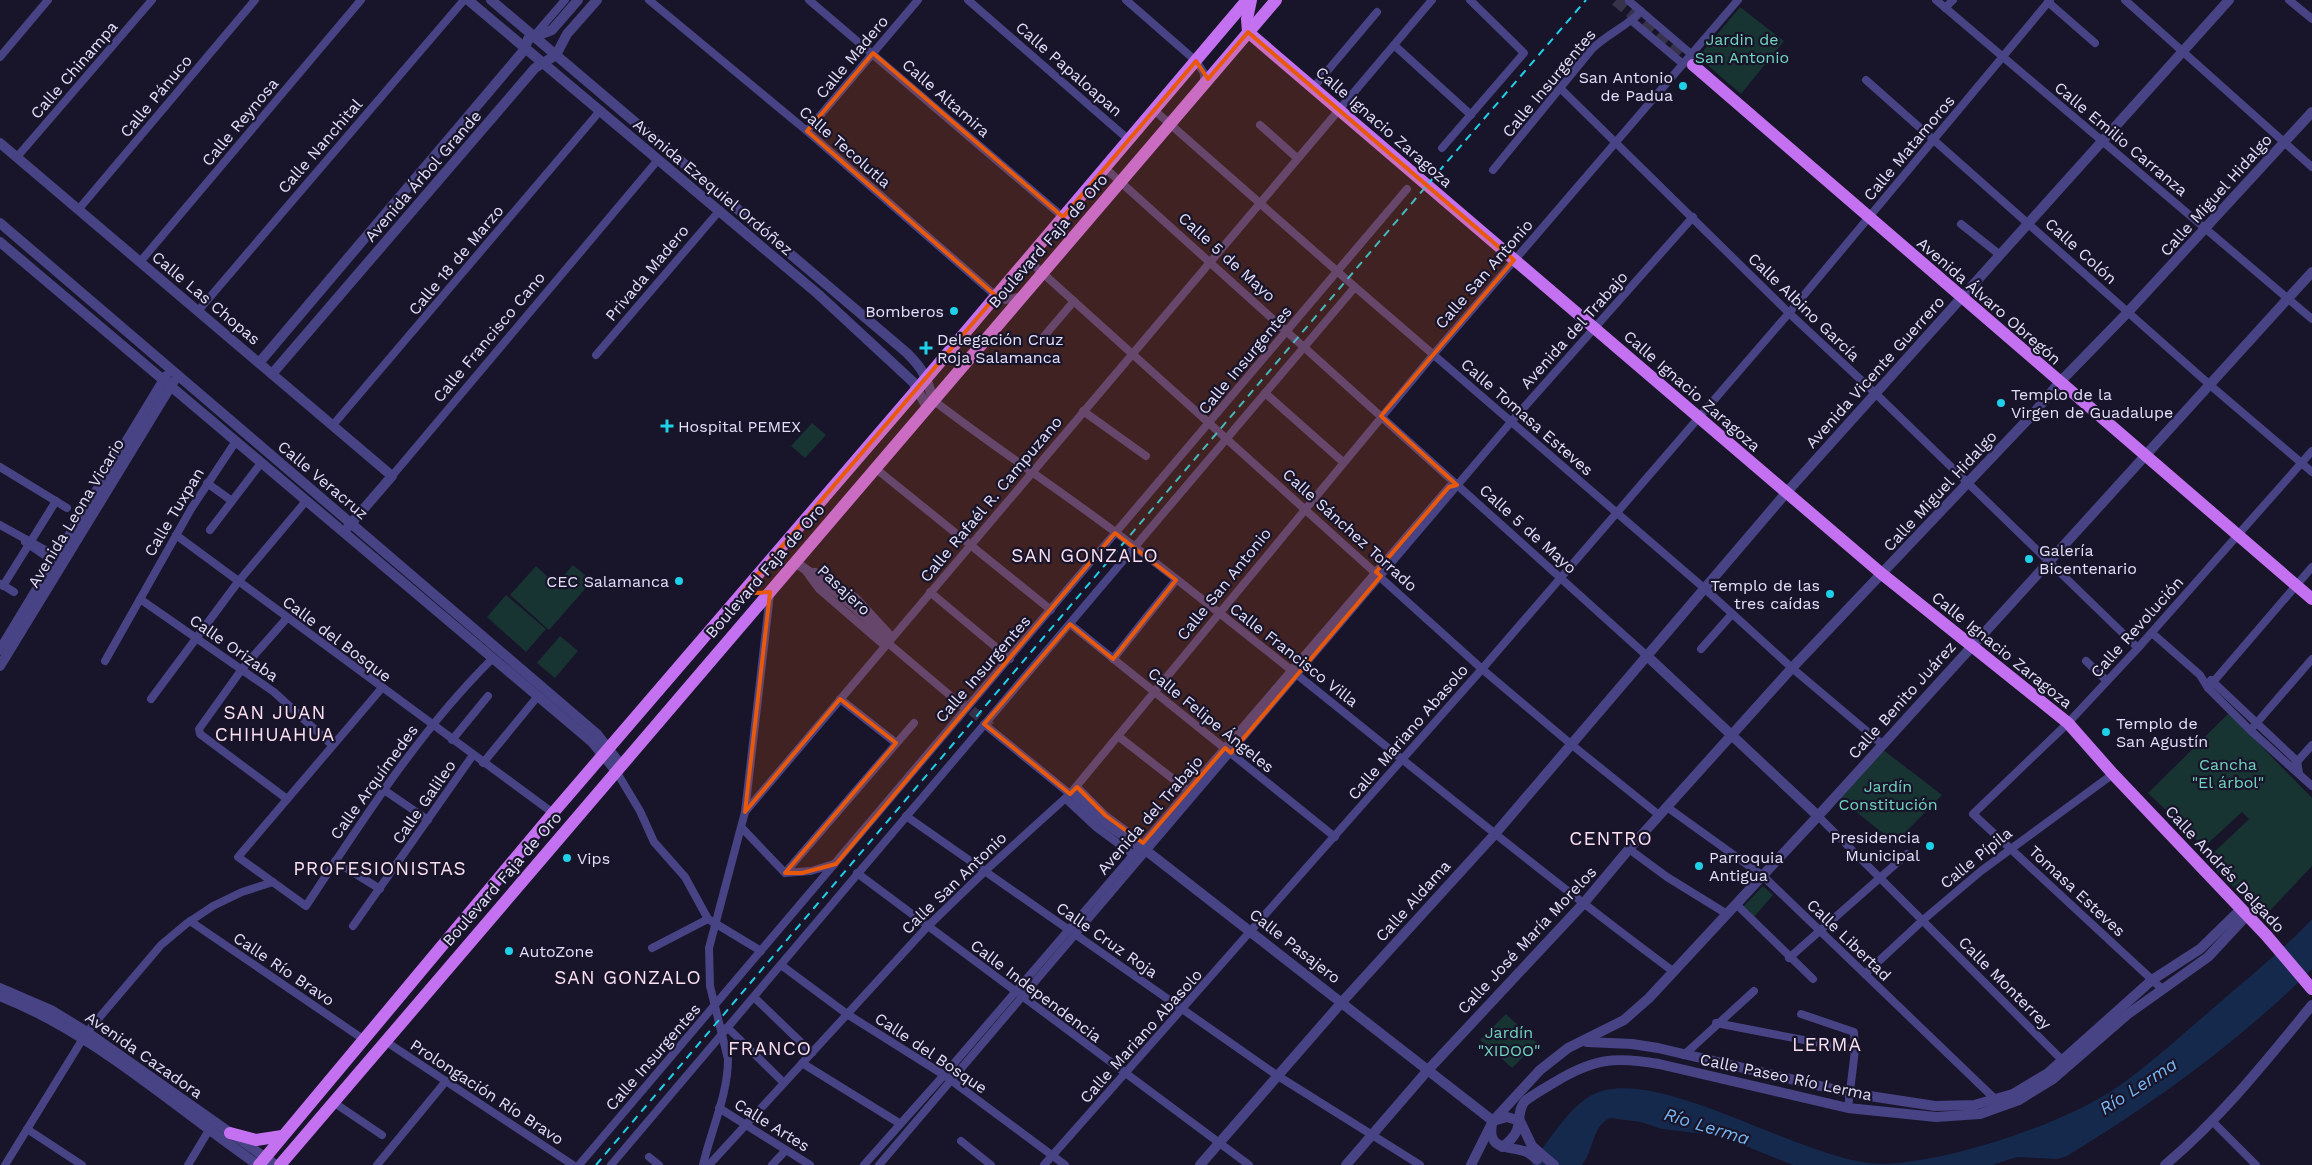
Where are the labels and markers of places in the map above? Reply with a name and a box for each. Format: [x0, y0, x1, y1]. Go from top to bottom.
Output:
place label: San Antonio de Padua [1579, 68, 1673, 105]
marker: San Antonio de Padua [1677, 80, 1689, 92]
place label: Bomberos [865, 302, 944, 321]
marker: Bomberos [948, 305, 960, 317]
place label: Delegación Cruz Roja Salamanca [937, 330, 1064, 367]
marker: Delegación Cruz Roja Salamanca [919, 341, 933, 355]
place label: Templo de la Virgen de Guadalupe [2011, 385, 2173, 422]
marker: Templo de la Virgen de Guadalupe [1995, 397, 2007, 409]
place label: Hospital PEMEX [678, 417, 801, 436]
marker: Hospital PEMEX [660, 419, 674, 433]
place label: Galería Bicentenario [2039, 541, 2137, 578]
marker: Galería Bicentenario [2023, 553, 2035, 565]
place label: CEC Salamanca [546, 572, 669, 591]
marker: CEC Salamanca [673, 575, 685, 587]
place label: Templo de las tres caídas [1711, 576, 1820, 613]
marker: Templo de las tres caídas [1824, 588, 1836, 600]
place label: Templo de San Agustín [2116, 714, 2208, 751]
marker: Templo de San Agustín [2100, 726, 2112, 738]
place label: Presidencia Municipal [1831, 828, 1920, 865]
marker: Presidencia Municipal [1924, 840, 1936, 852]
place label: Parroquia Antigua [1709, 848, 1783, 885]
place label: Vips [577, 849, 610, 868]
marker: Vips [561, 852, 573, 864]
marker: Parroquia Antigua [1693, 860, 1705, 872]
place label: AutoZone [519, 942, 594, 961]
marker: AutoZone [503, 945, 515, 957]

